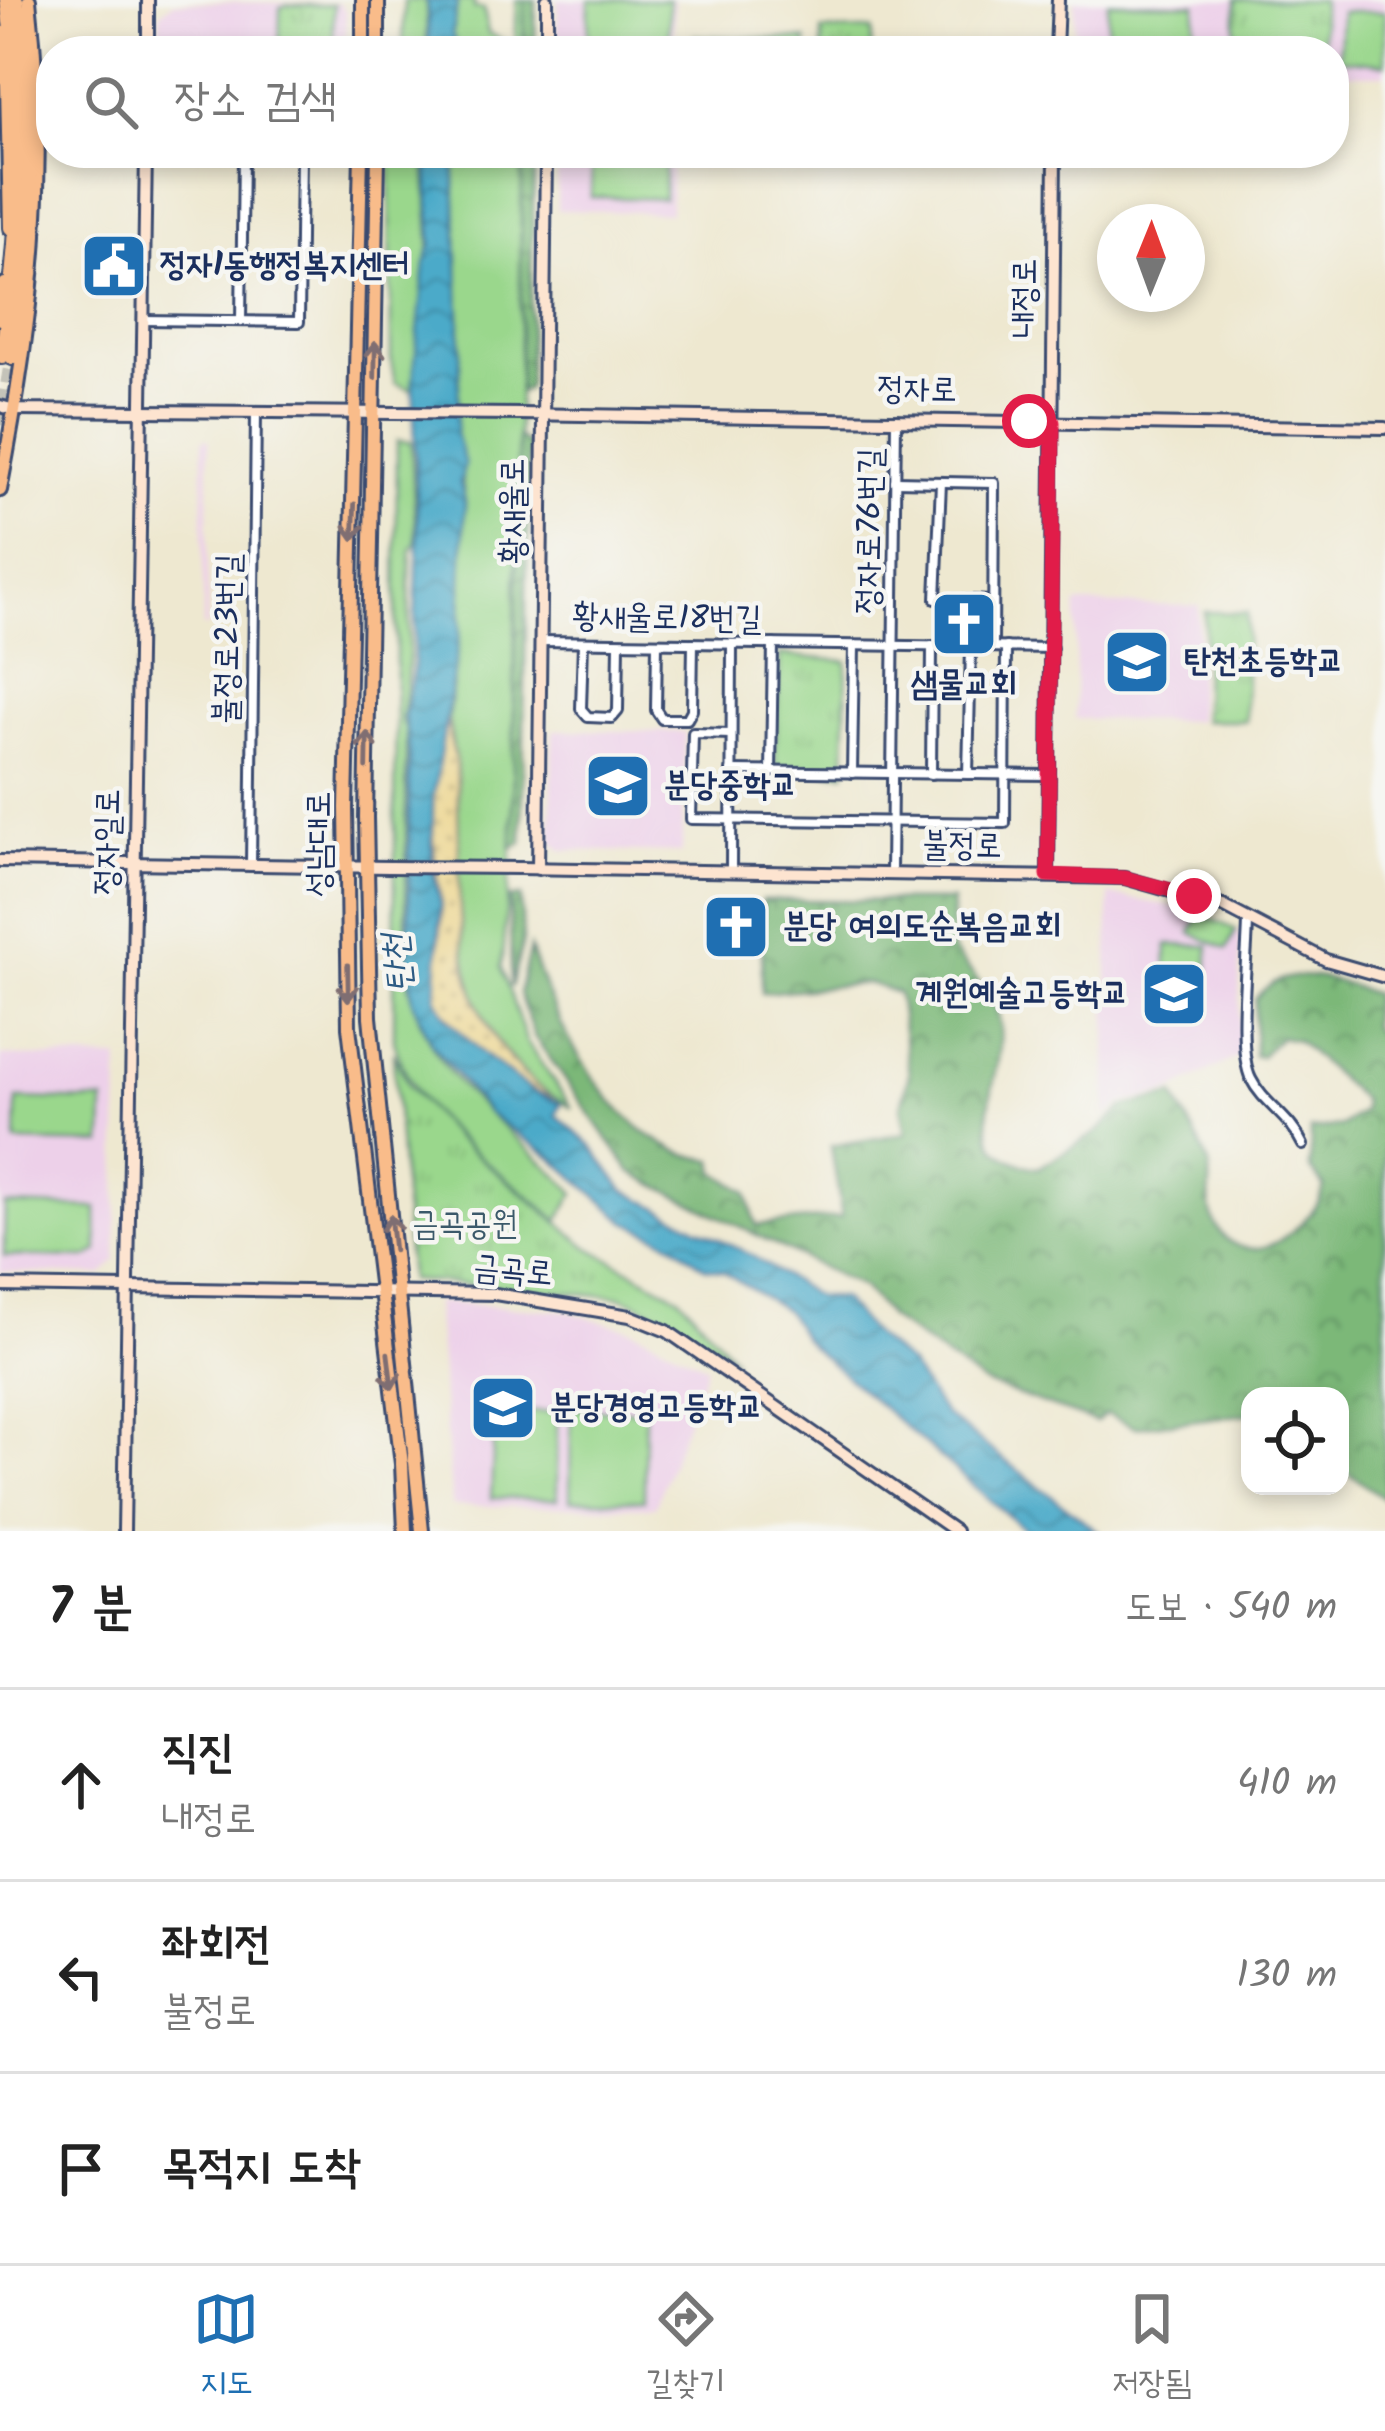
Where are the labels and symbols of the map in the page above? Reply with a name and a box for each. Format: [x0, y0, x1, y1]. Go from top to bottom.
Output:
north arrow [1097, 204, 1205, 312]
public building icon: 정자1동행정복지센터 [79, 231, 149, 301]
place label: 정자1동행정복지센터 [160, 240, 409, 293]
street label: 내정로 [1000, 258, 1053, 338]
one-way arrow [363, 341, 386, 380]
street label: 정자로 [877, 364, 957, 418]
route start [1002, 394, 1056, 448]
street label: 정자로76번길 [843, 447, 899, 615]
street label: 황새울로 [488, 458, 541, 564]
one-way arrow [343, 502, 366, 541]
street label: 불정로23번길 [201, 553, 257, 725]
church icon: 샘물교회 [929, 589, 999, 659]
street label: 황새울로18번길 [572, 591, 762, 647]
school or university icon: 탄천초등학교 [1102, 627, 1172, 697]
place label: 탄천초등학교 [1184, 636, 1343, 689]
place label: 샘물교회 [910, 659, 1017, 712]
one-way arrow [355, 731, 378, 770]
school or university icon: 분당중학교 [583, 751, 653, 821]
place label: 분당중학교 [664, 760, 797, 813]
street label: 정자일로 [82, 788, 136, 896]
street label: 성남대로 [294, 791, 347, 897]
street label: 불정로 [922, 820, 1002, 874]
route end [1167, 869, 1221, 923]
church icon: 분당 여의도순복음교회 [701, 892, 771, 962]
place label: 분당 여의도순복음교회 [783, 901, 1061, 954]
water label: 탄천 [367, 928, 430, 995]
school or university icon: 계원예술고등학교 [1139, 959, 1209, 1029]
one-way arrow [337, 963, 360, 1002]
place label: 계원예술고등학교 [916, 968, 1128, 1021]
park label: 금곡공원 [412, 1199, 518, 1252]
one-way arrow [381, 1215, 403, 1254]
street label: 금곡로 [471, 1242, 555, 1302]
one-way arrow [380, 1351, 402, 1390]
school or university icon: 분당경영고등학교 [468, 1373, 538, 1443]
place label: 분당경영고등학교 [550, 1382, 762, 1435]

